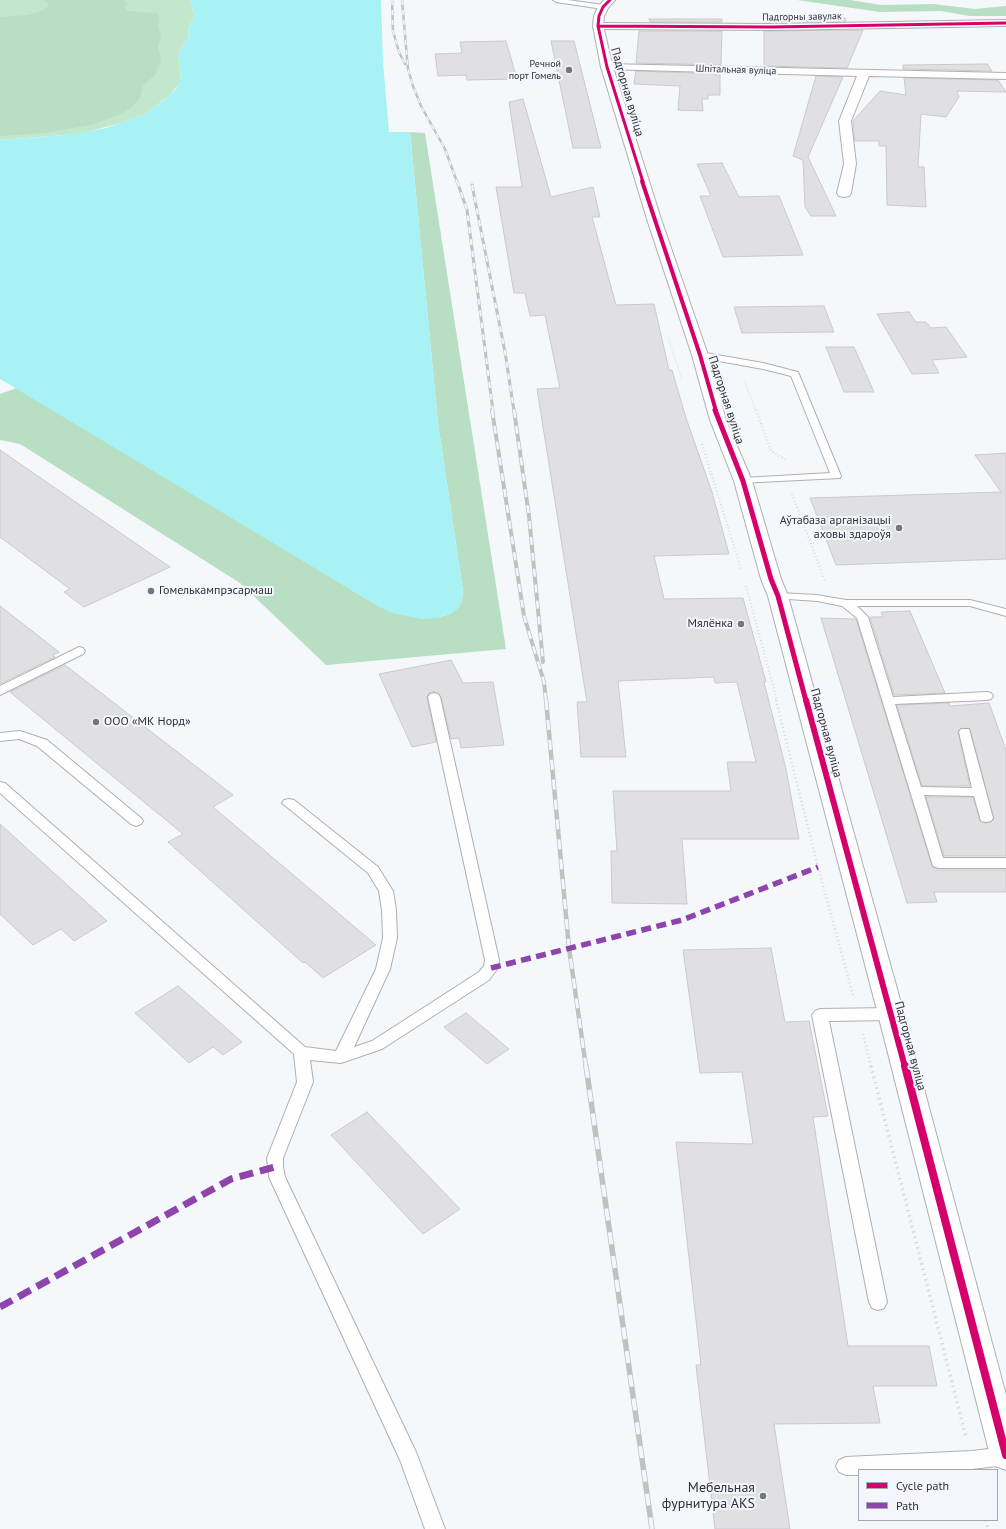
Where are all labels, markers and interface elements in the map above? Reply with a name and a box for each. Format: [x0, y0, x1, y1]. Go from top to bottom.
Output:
street label: Падгорны завулак [762, 10, 842, 24]
street label: Падгорная вуліца [607, 46, 647, 138]
place label: Речной порт Гомель [509, 58, 561, 82]
street label: Шпітальная вуліца [695, 63, 777, 77]
marker: Речной порт Гомель [564, 65, 574, 75]
street label: Падгорная вуліца [705, 354, 747, 446]
place label: Аўтабаза арганізацыі аховы здароўя [780, 514, 891, 542]
marker: Аўтабаза арганізацыі аховы здароўя [894, 523, 904, 533]
place label: Гомелькампрэсармаш [159, 584, 273, 598]
marker: Гомелькампрэсармаш [146, 586, 156, 596]
place label: Мялёнка [688, 617, 733, 631]
marker: Мялёнка [736, 619, 746, 629]
street label: Падгорная вуліца [807, 687, 845, 779]
place label: ООО «МК Норд» [104, 715, 191, 729]
marker: ООО «МК Норд» [91, 717, 101, 727]
street label: Падгорная вуліца [891, 1000, 929, 1092]
legend [858, 1469, 998, 1521]
text: Cycle path [896, 1478, 949, 1493]
place label: Мебельная фурнитура AKS [662, 1480, 755, 1512]
marker: Мебельная фурнитура AKS [758, 1491, 768, 1501]
text: Path [896, 1498, 919, 1513]

